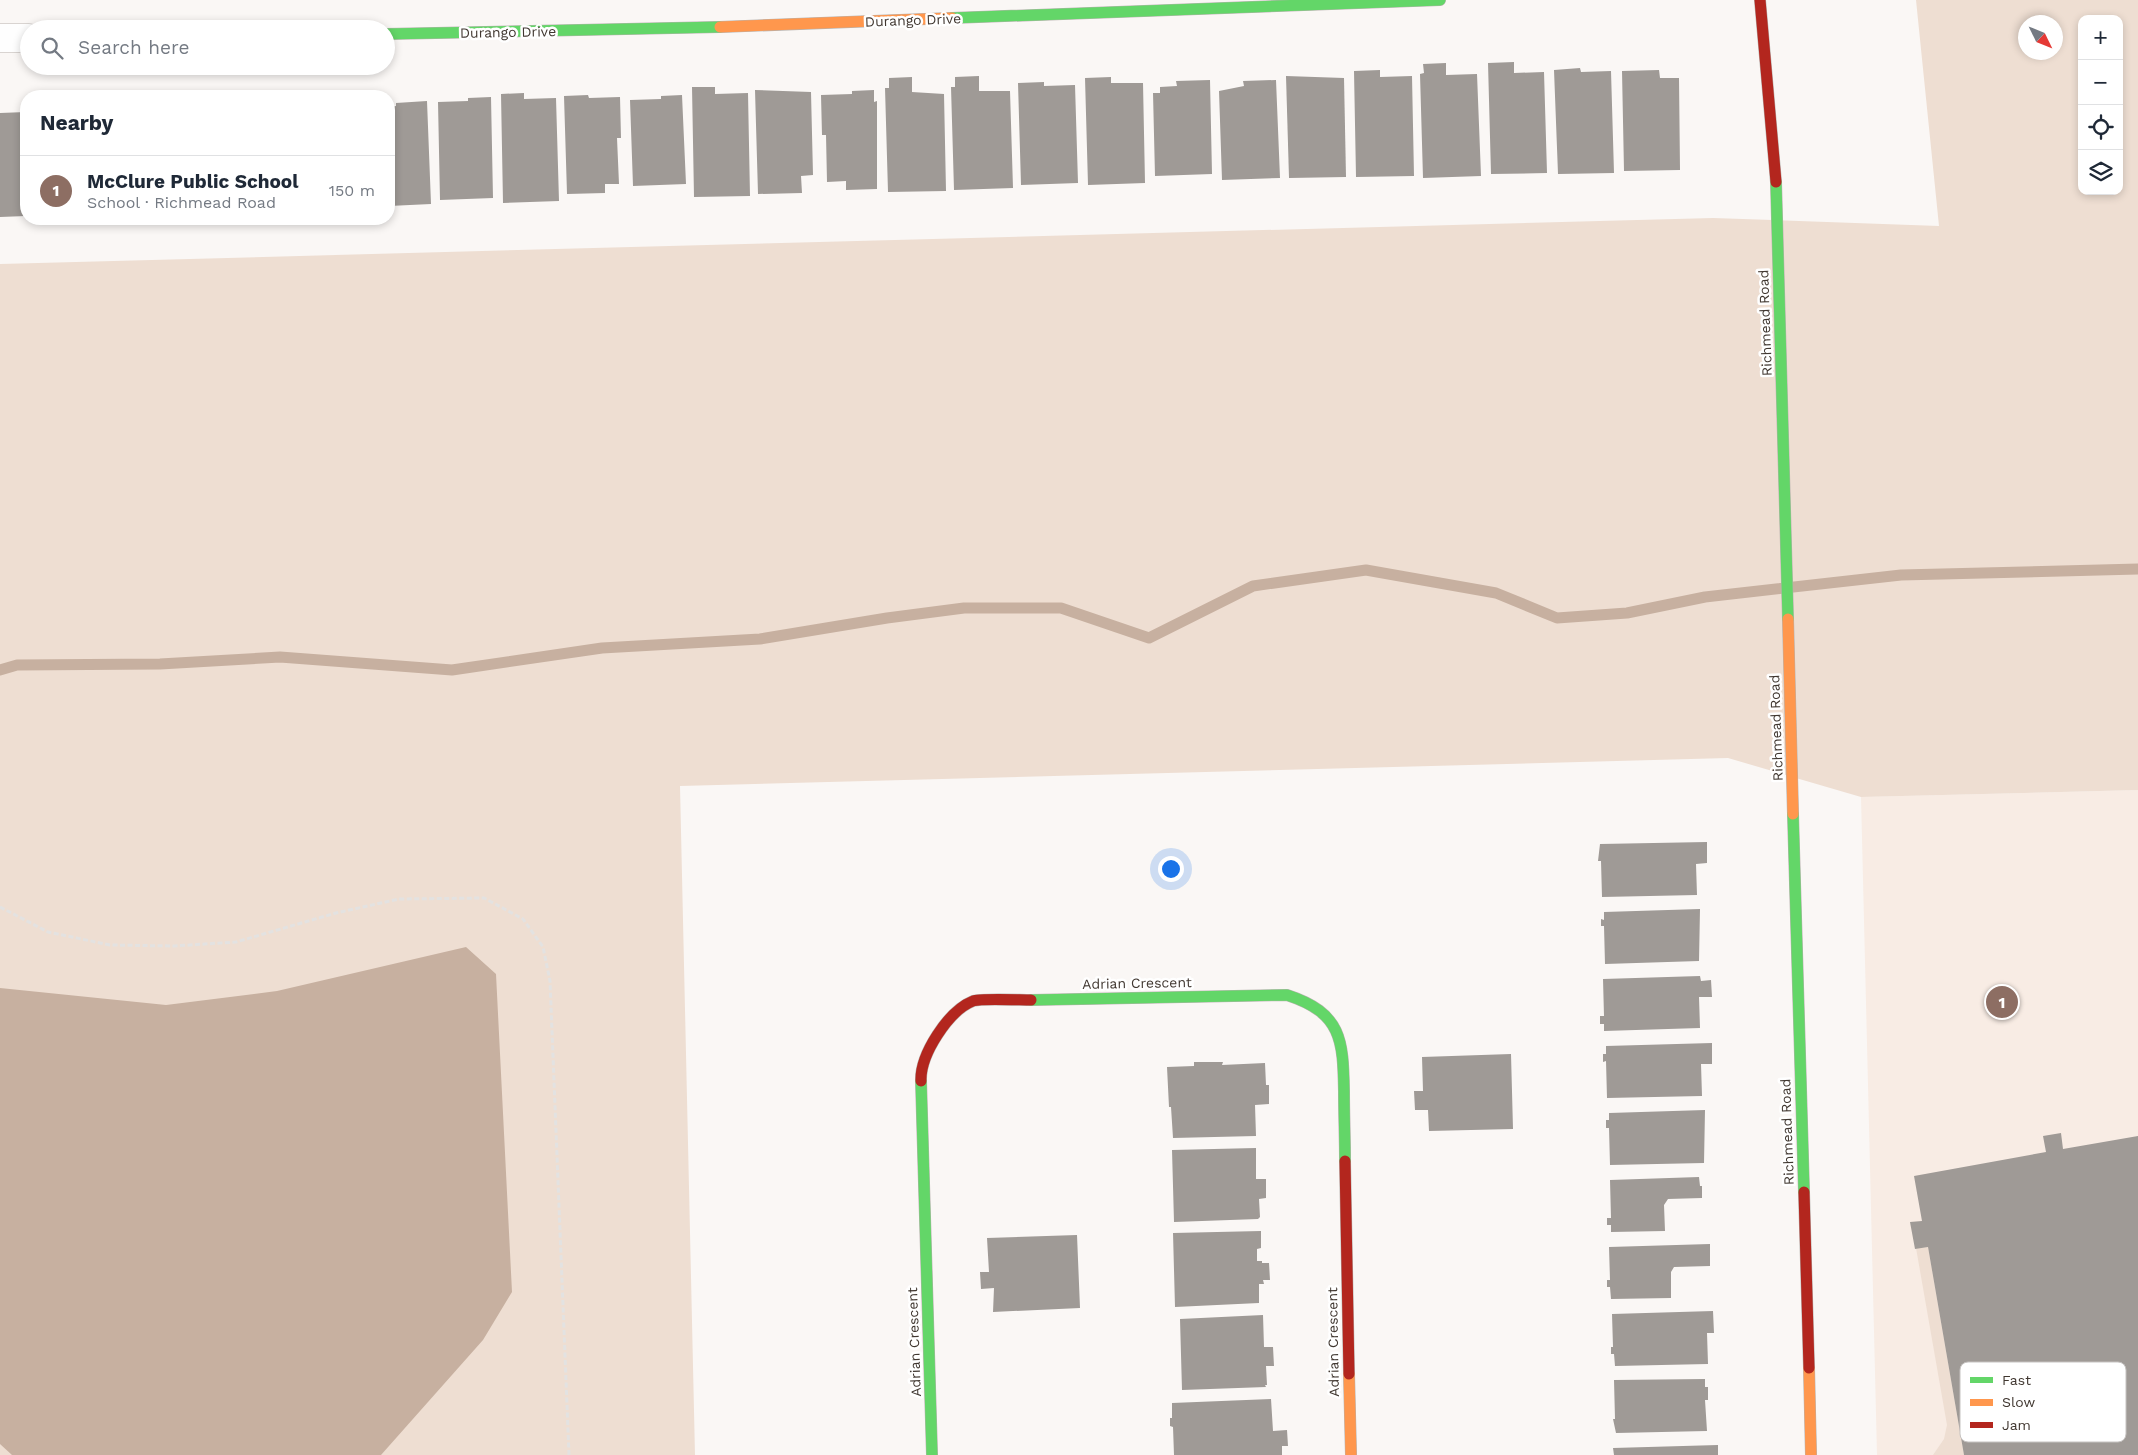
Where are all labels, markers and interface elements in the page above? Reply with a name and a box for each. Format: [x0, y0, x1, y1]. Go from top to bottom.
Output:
street label: Durango Drive [865, 10, 961, 30]
north arrow [2018, 15, 2063, 60]
map controls [2078, 15, 2123, 195]
button: + [2078, 15, 2123, 60]
search box [20, 20, 395, 75]
street label: Durango Drive [460, 23, 556, 41]
icon: search [38, 34, 66, 62]
text: Search here [78, 36, 189, 59]
button: − [2078, 60, 2123, 105]
button: locate [2078, 105, 2123, 150]
text: Nearby [40, 110, 113, 135]
button: layers [2078, 150, 2123, 195]
text: McClure Public School [87, 170, 298, 193]
text: 1 [53, 181, 59, 200]
text: 150 m [329, 181, 375, 200]
text: School · Richmead Road [87, 193, 276, 212]
street label: Richmead Road [1755, 269, 1775, 377]
street label: Richmead Road [1766, 674, 1786, 782]
your location [1158, 856, 1184, 882]
street label: Adrian Crescent [1082, 974, 1192, 992]
pin: 1 [1986, 983, 2018, 1021]
street label: Richmead Road [1777, 1078, 1797, 1186]
street label: Adrian Crescent [904, 1287, 924, 1397]
street label: Adrian Crescent [1324, 1287, 1342, 1397]
legend [1960, 1362, 2126, 1442]
text: Fast [2002, 1372, 2031, 1388]
text: Slow [2002, 1394, 2035, 1410]
text: Jam [2002, 1417, 2031, 1433]

